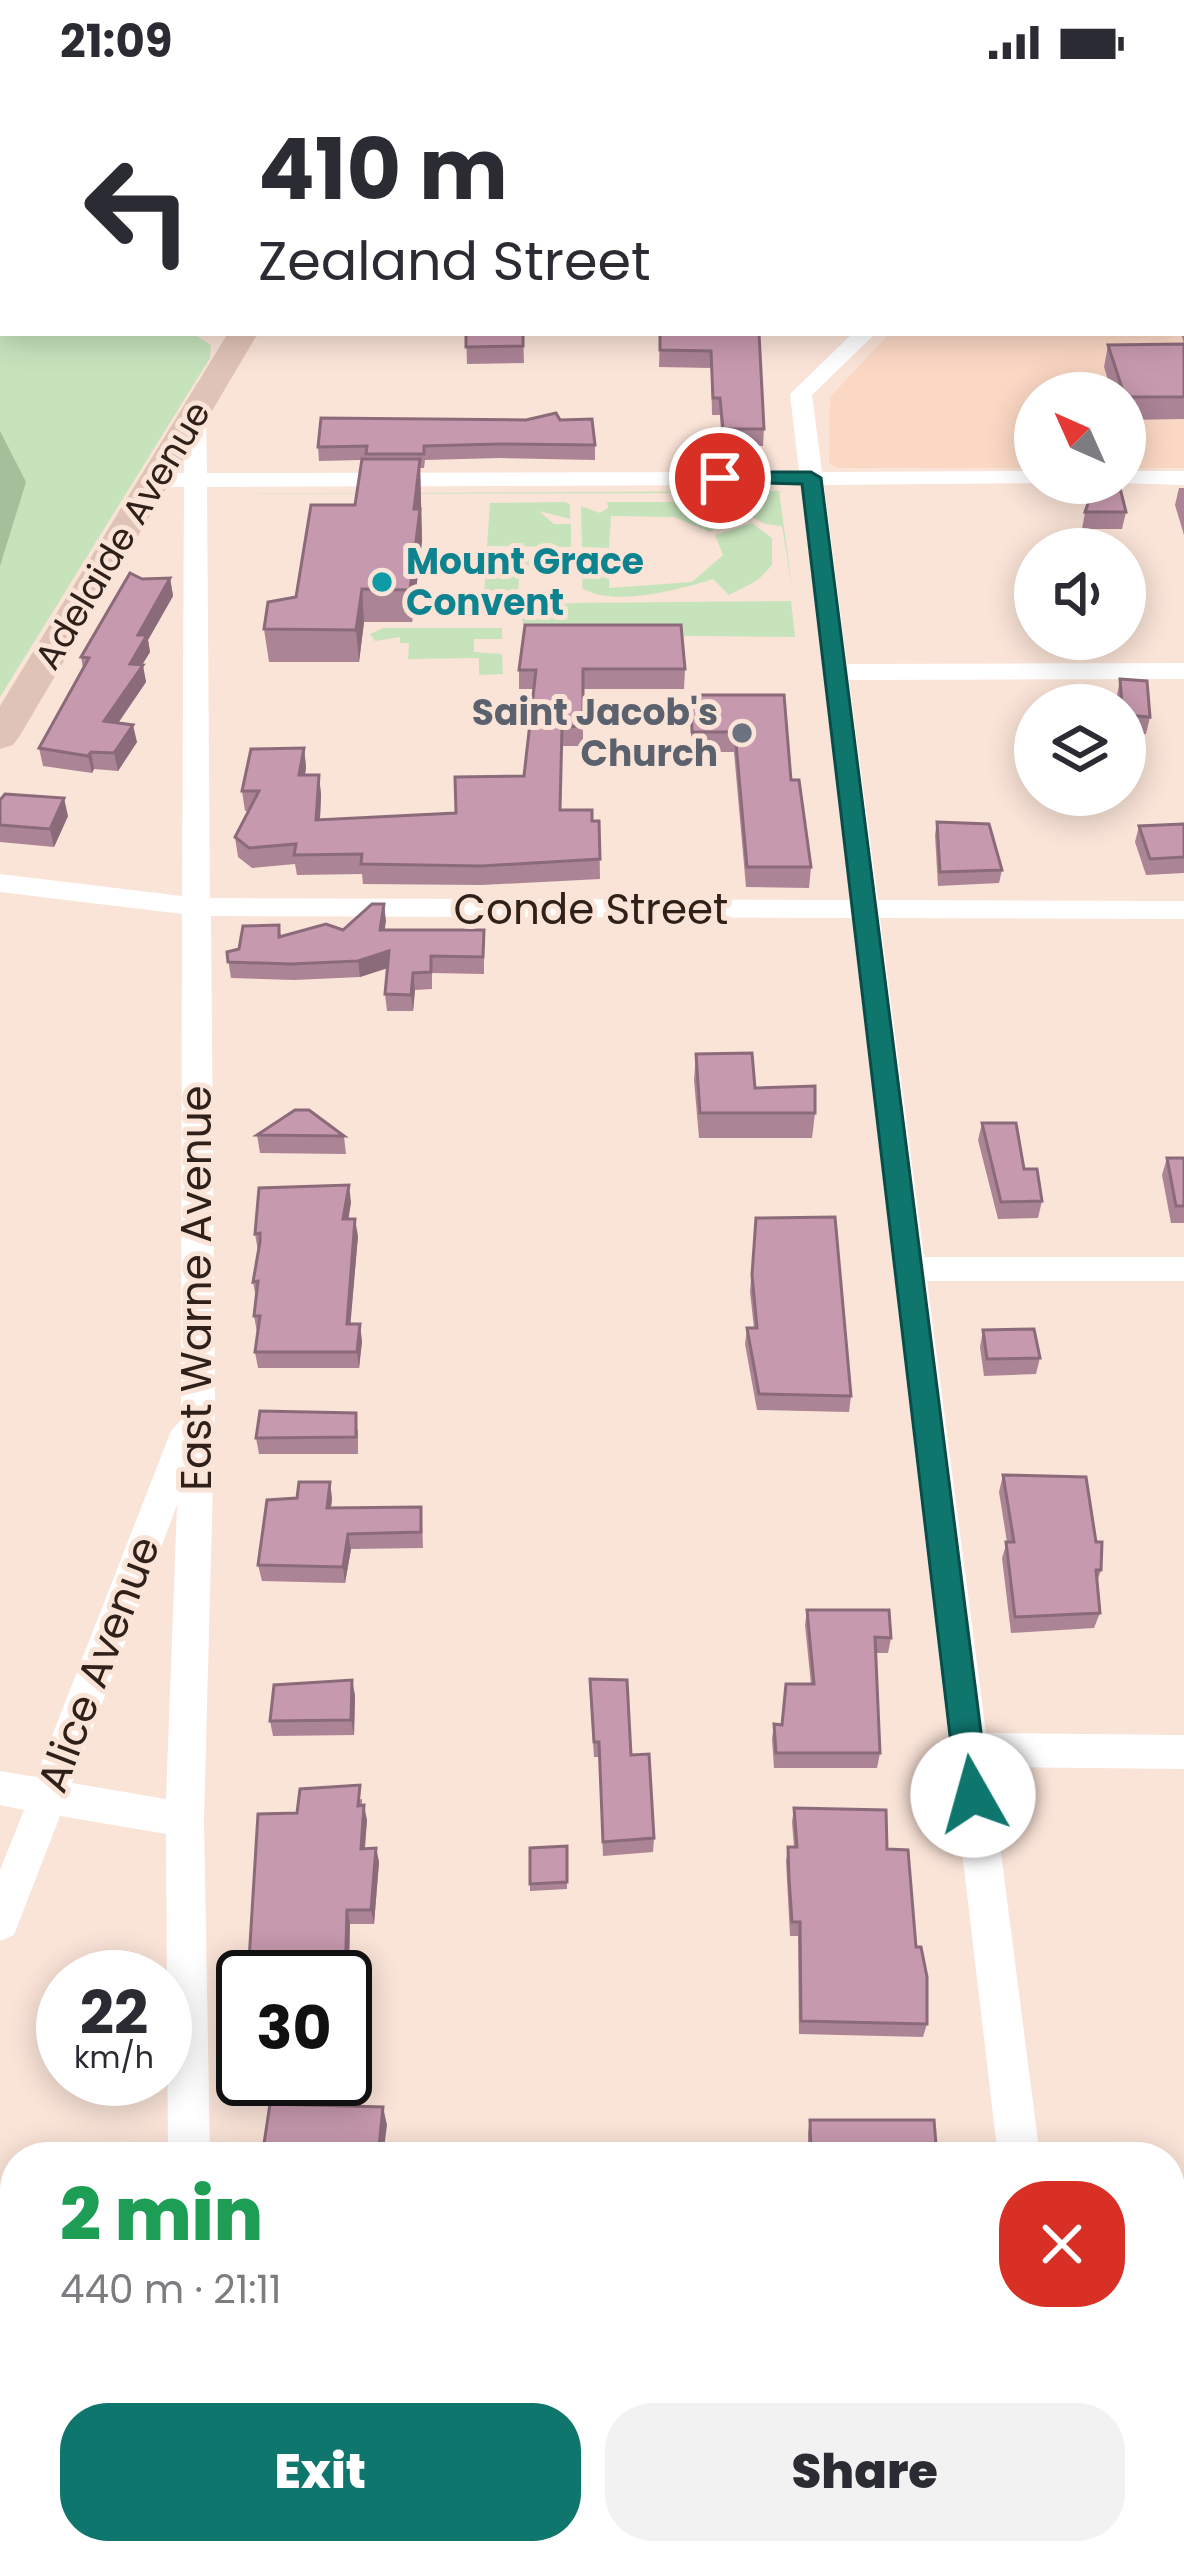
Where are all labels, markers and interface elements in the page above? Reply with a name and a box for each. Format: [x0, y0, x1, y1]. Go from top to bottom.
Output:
text: 21:09 [60, 10, 172, 73]
text: 410 m [258, 111, 508, 228]
icon: left [60, 132, 216, 288]
text: Zealand Street [258, 223, 651, 299]
north arrow [1014, 372, 1146, 504]
map controls [1014, 372, 1146, 816]
street label: Adelaide Avenue [22, 392, 223, 679]
pin [669, 427, 771, 529]
icon: arrive [687, 445, 753, 511]
button: sound [1014, 528, 1146, 660]
place label: Mount Grace Convent [406, 536, 644, 628]
marker: Mount Grace Convent [369, 569, 395, 595]
button: layers [1014, 684, 1146, 816]
place label: Saint Jacob's Church [472, 687, 718, 779]
marker: Saint Jacob's Church [729, 720, 755, 746]
street label: Conde Street [454, 880, 728, 939]
street label: East Warne Avenue [167, 1085, 226, 1491]
street label: Alice Avenue [23, 1528, 174, 1801]
position arrow [910, 1732, 1036, 1858]
speed limit sign: 30 [216, 1950, 372, 2106]
text: 22 [80, 1971, 148, 2055]
text: km/h [74, 2036, 154, 2079]
text: 2 min [60, 2164, 263, 2265]
button: close [999, 2181, 1125, 2307]
text: 440 m · 21:11 [60, 2262, 281, 2317]
button: Exit [60, 2403, 581, 2541]
button: Share [605, 2403, 1125, 2541]

